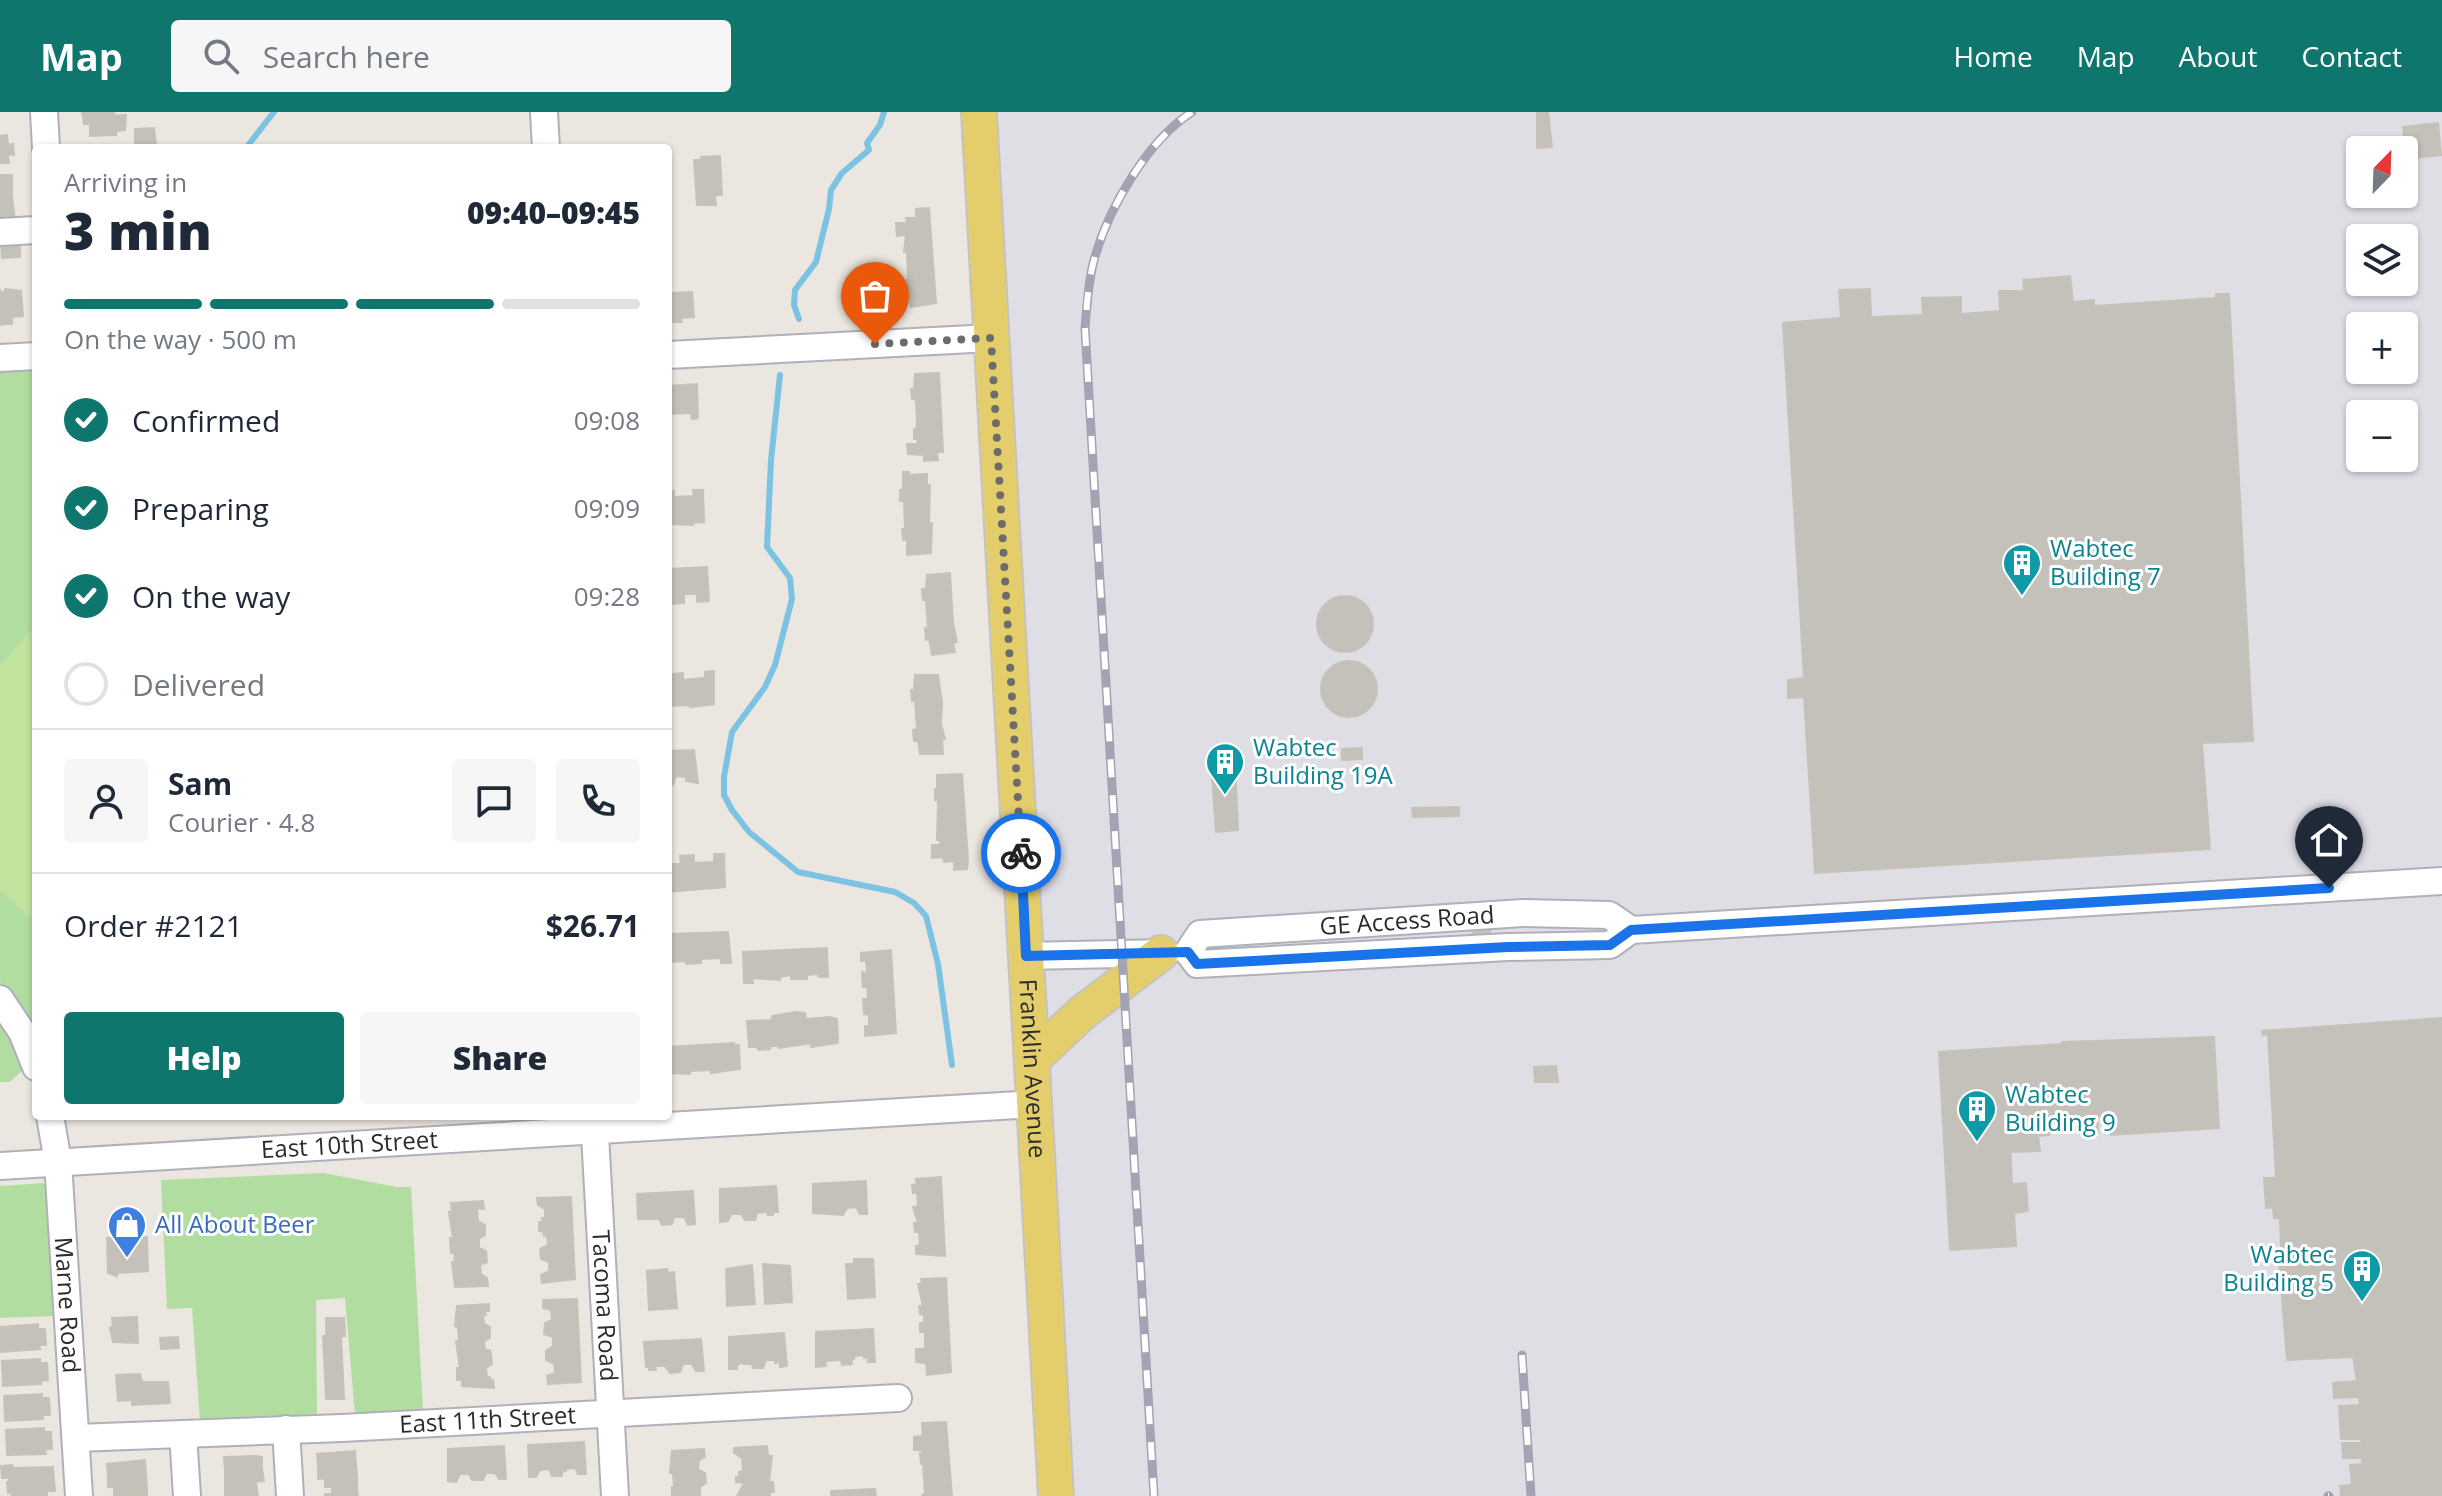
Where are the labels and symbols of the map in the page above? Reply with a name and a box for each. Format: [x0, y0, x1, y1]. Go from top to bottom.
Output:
north arrow [2346, 136, 2418, 208]
pin [841, 262, 909, 344]
place label: Wabtec Building 7 [2050, 531, 2161, 592]
building icon: Wabtec Building 7 [2001, 542, 2043, 597]
place label: Wabtec Building 19A [1253, 730, 1394, 791]
building icon: Wabtec Building 19A [1204, 741, 1246, 796]
pin [2295, 806, 2363, 888]
courier [981, 813, 1061, 893]
street label: GE Access Road [1318, 897, 1495, 942]
street label: Franklin Avenue [1012, 978, 1055, 1159]
place label: Wabtec Building 9 [2005, 1077, 2116, 1138]
building icon: Wabtec Building 9 [1956, 1088, 1998, 1143]
street label: East 10th Street [260, 1122, 439, 1165]
shop icon: All About Beer [106, 1204, 148, 1259]
place label: All About Beer [155, 1207, 315, 1240]
street label: Tacoma Road [585, 1229, 627, 1382]
street label: Marne Road [48, 1236, 89, 1374]
place label: Wabtec Building 5 [2223, 1237, 2334, 1298]
building icon: Wabtec Building 5 [2341, 1248, 2383, 1303]
street label: East 11th Street [398, 1397, 577, 1440]

